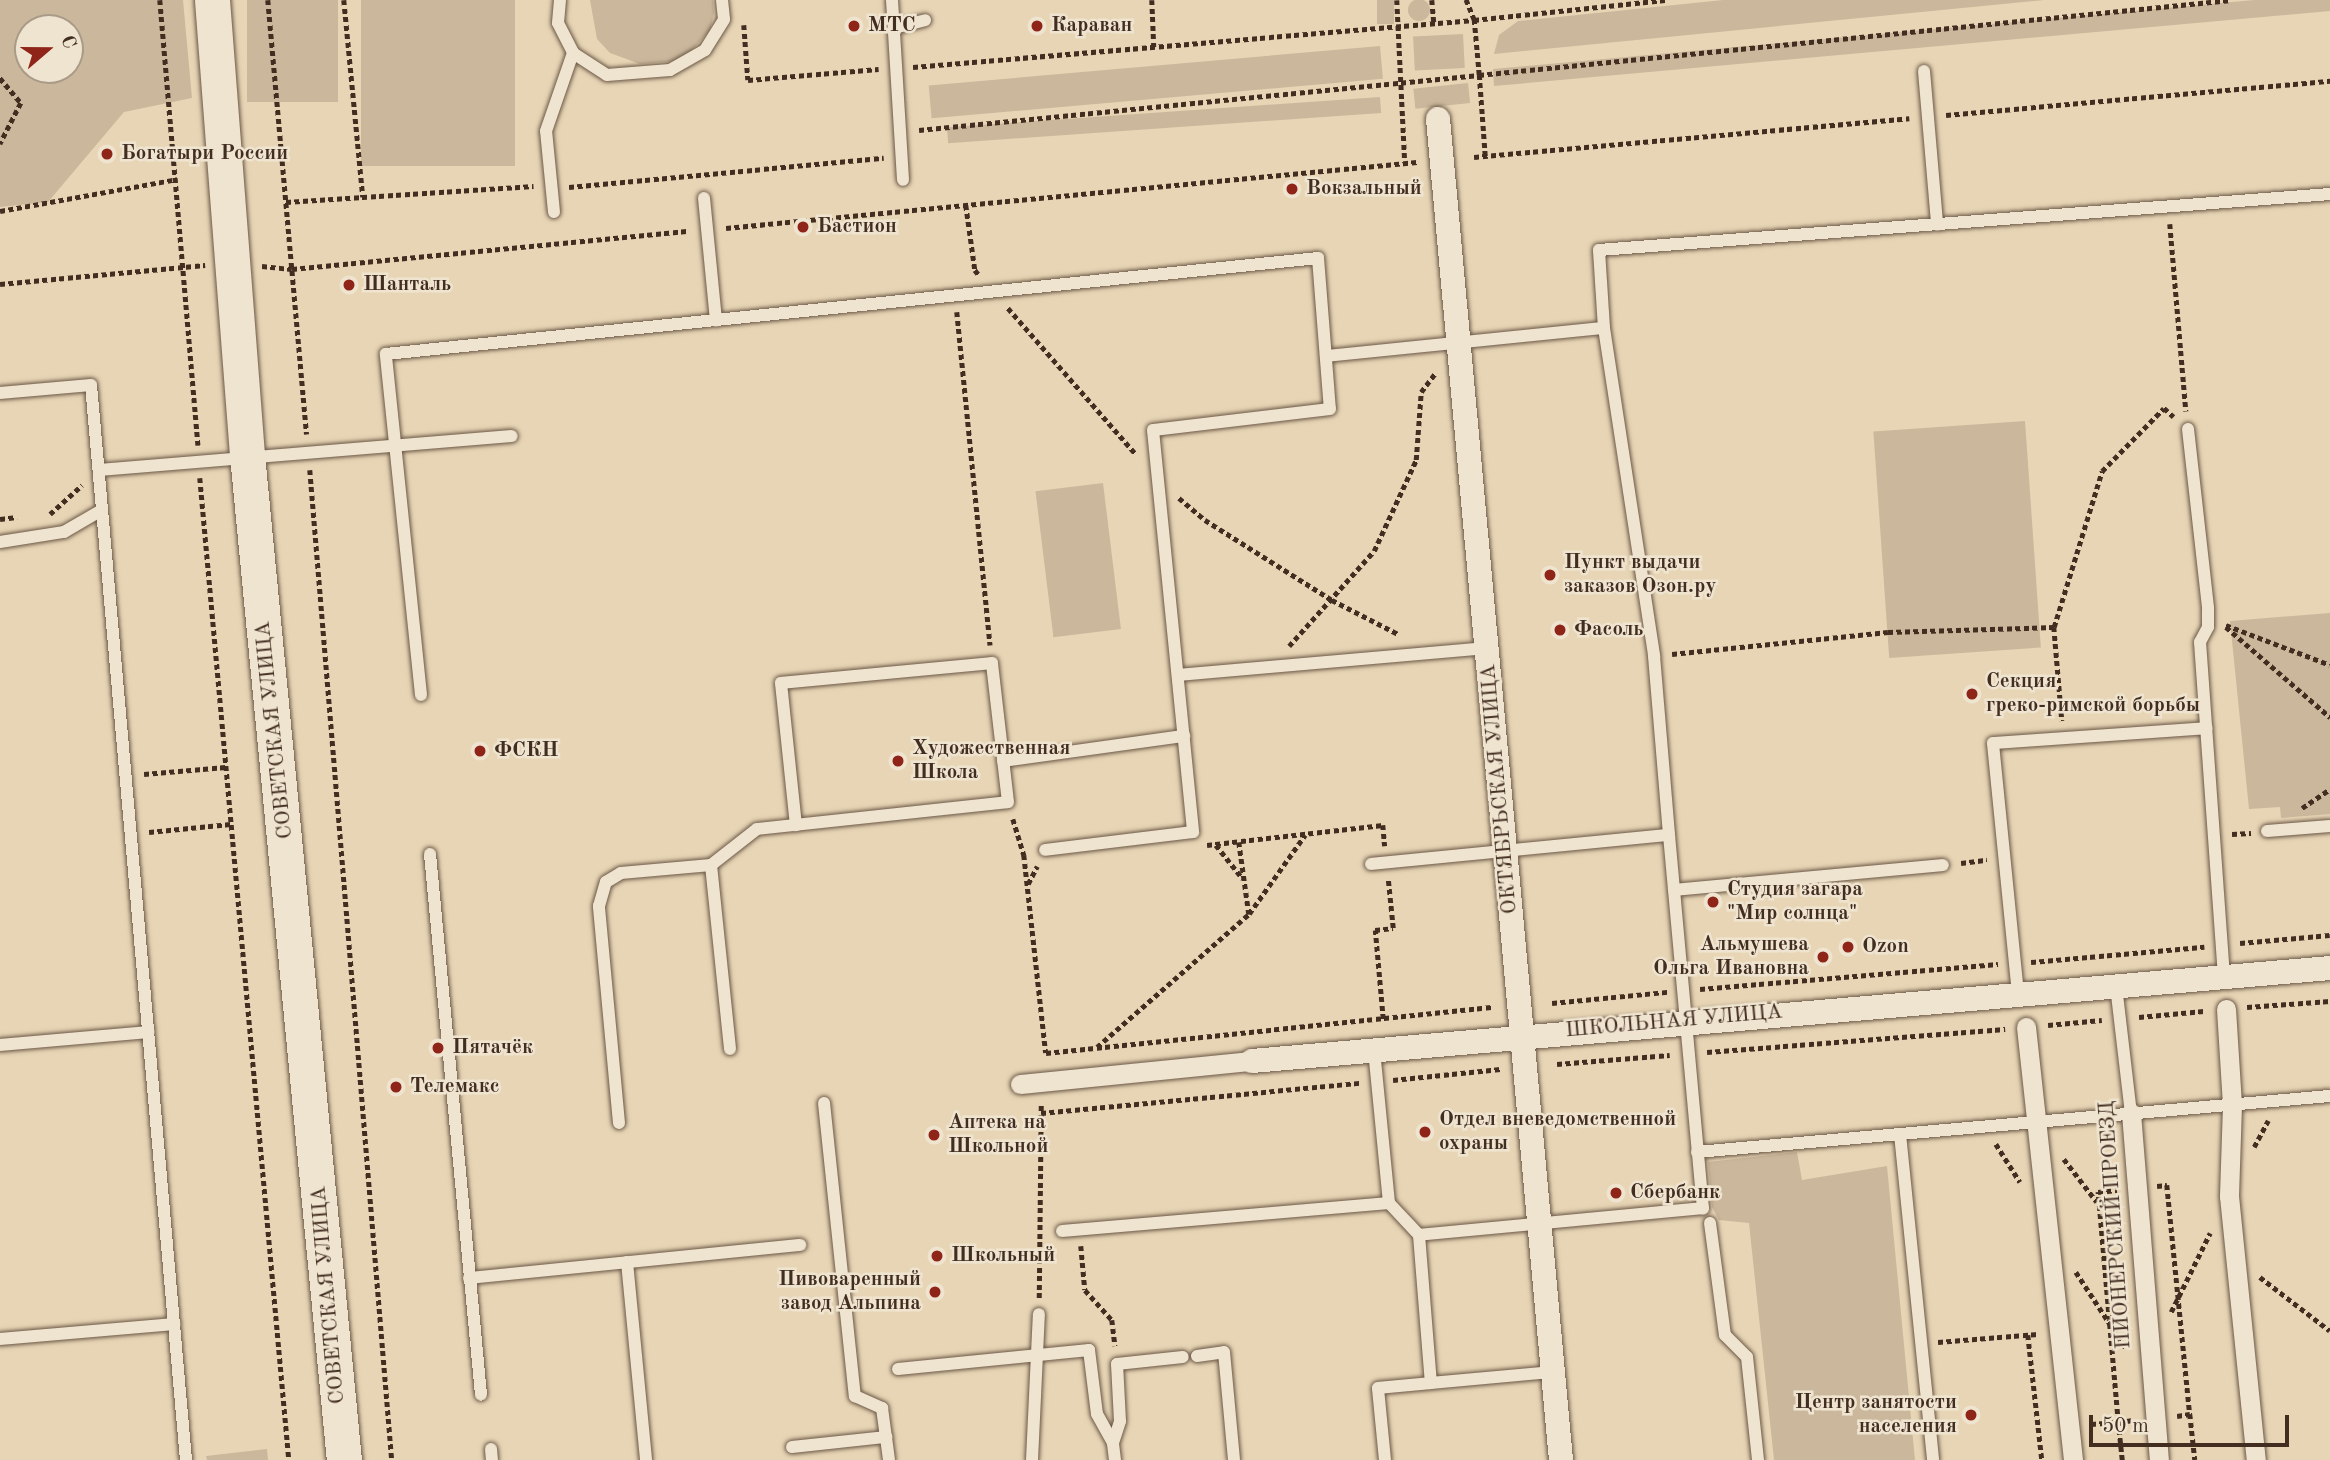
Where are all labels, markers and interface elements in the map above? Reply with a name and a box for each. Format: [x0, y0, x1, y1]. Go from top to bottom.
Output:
place label: МТС [868, 13, 916, 39]
place label: Караван [1051, 13, 1132, 39]
north arrow [14, 14, 84, 84]
marker: МТС [846, 18, 862, 34]
marker: Караван [1029, 18, 1045, 34]
text: С [56, 33, 78, 51]
place label: Богатыри России [121, 141, 288, 167]
marker: Богатыри России [99, 146, 115, 162]
place label: Вокзальный [1306, 176, 1422, 202]
marker: Вокзальный [1284, 181, 1300, 197]
place label: Бастион [817, 214, 897, 240]
marker: Бастион [795, 219, 811, 235]
place label: Шанталь [363, 272, 451, 298]
marker: Шанталь [341, 277, 357, 293]
place label: Пункт выдачи заказов Озон.ру [1564, 550, 1716, 600]
marker: Пункт выдачи заказов Озон.ру [1542, 567, 1558, 583]
place label: Фасоль [1574, 617, 1644, 643]
street label: СОВЕТСКАЯ УЛИЦА [251, 620, 299, 840]
marker: Фасоль [1552, 622, 1568, 638]
street label: ОКТЯБРЬСКАЯ УЛИЦА [1477, 663, 1523, 915]
place label: Секция греко-римской борьбы [1986, 669, 2200, 719]
marker: Секция греко-римской борьбы [1964, 686, 1980, 702]
place label: Художественная Школа [912, 736, 1070, 786]
place label: ФСКН [494, 738, 559, 764]
marker: ФСКН [472, 743, 488, 759]
marker: Художественная Школа [890, 753, 906, 769]
place label: Студия загара "Мир солнца" [1727, 877, 1863, 927]
marker: Студия загара "Мир солнца" [1705, 894, 1721, 910]
place label: Альмушева Ольга Ивановна [1653, 932, 1809, 982]
place label: Ozon [1862, 934, 1909, 960]
marker: Ozon [1840, 939, 1856, 955]
marker: Альмушева Ольга Ивановна [1815, 949, 1831, 965]
street label: ШКОЛЬНАЯ УЛИЦА [1564, 1000, 1784, 1044]
place label: Пятачёк [452, 1035, 533, 1061]
marker: Пятачёк [430, 1040, 446, 1056]
place label: Телемакс [410, 1074, 500, 1100]
marker: Телемакс [388, 1079, 404, 1095]
street label: ПИОНЕРСКИЙ ПРОЕЗД [2095, 1100, 2137, 1350]
place label: Отдел вневедомственной охраны [1439, 1107, 1676, 1157]
place label: Аптека на Школьной [948, 1110, 1048, 1160]
marker: Отдел вневедомственной охраны [1417, 1124, 1433, 1140]
marker: Аптека на Школьной [926, 1127, 942, 1143]
place label: Сбербанк [1630, 1180, 1720, 1206]
street label: СОВЕТСКАЯ УЛИЦА [307, 1185, 351, 1405]
marker: Сбербанк [1608, 1185, 1624, 1201]
place label: Школьный [951, 1243, 1055, 1269]
marker: Школьный [929, 1248, 945, 1264]
place label: Пивоваренный завод Альпина [778, 1267, 921, 1317]
marker: Пивоваренный завод Альпина [927, 1284, 943, 1300]
place label: Центр занятости населения [1795, 1390, 1957, 1440]
scale bar [2092, 1400, 2292, 1444]
marker: Центр занятости населения [1963, 1407, 1979, 1423]
text: 50 m [2102, 1416, 2149, 1437]

